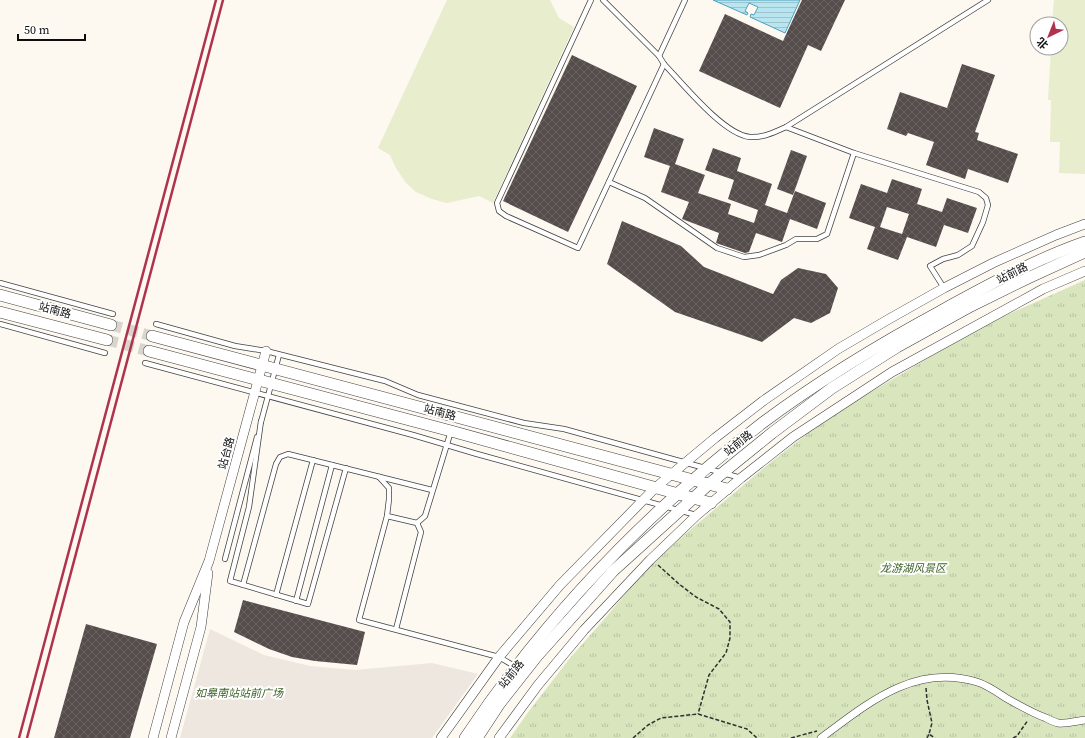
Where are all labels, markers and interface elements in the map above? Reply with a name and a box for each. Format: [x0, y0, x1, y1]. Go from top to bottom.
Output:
scale bar [18, 16, 85, 42]
north arrow [1029, 16, 1069, 56]
text: 50 m [24, 22, 50, 38]
text: 北 [1033, 34, 1052, 52]
street label: 站前路 [994, 259, 1030, 288]
street label: 站南路 [37, 299, 73, 322]
street label: 站南路 [422, 401, 458, 424]
street label: 站前路 [721, 427, 756, 460]
street label: 站台路 [215, 435, 238, 471]
park label: 龙游湖风景区 [880, 561, 948, 576]
street label: 站前路 [495, 657, 528, 692]
park label: 如皋南站站前广场 [195, 686, 284, 701]

